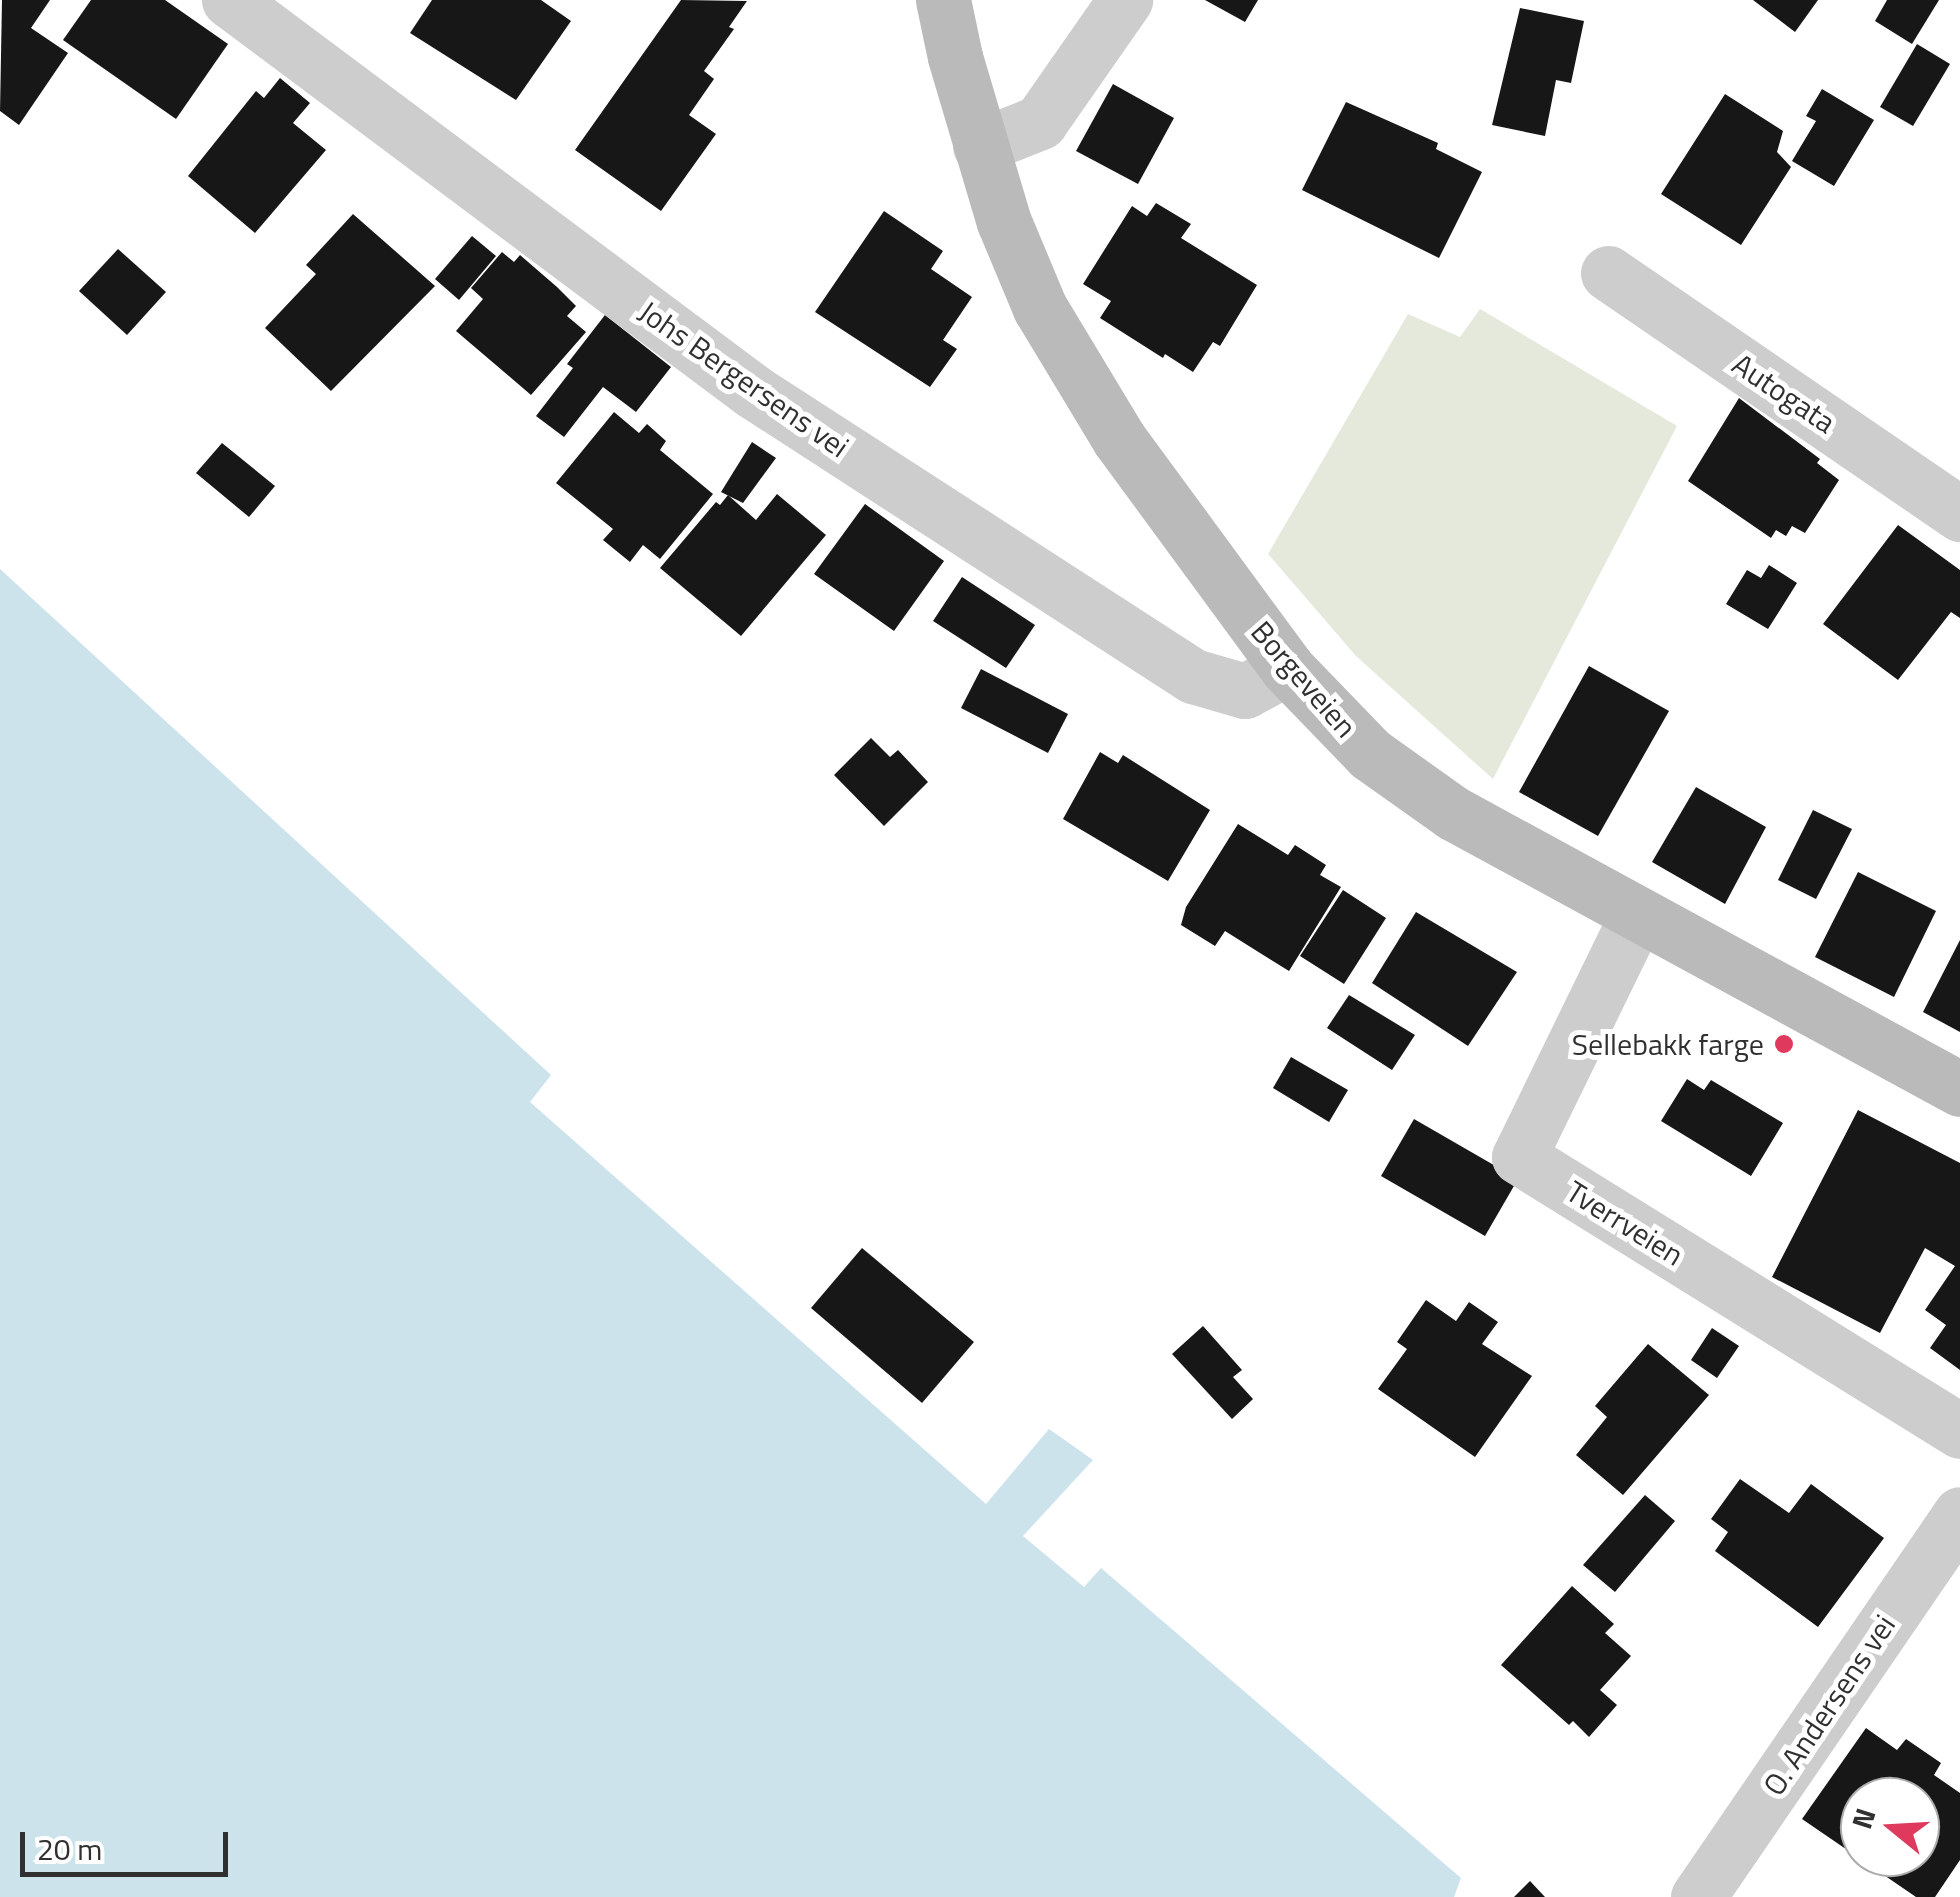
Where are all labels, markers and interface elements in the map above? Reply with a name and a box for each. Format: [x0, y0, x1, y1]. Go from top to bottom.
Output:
street label: Johs Bergersens vei [632, 293, 856, 465]
street label: Autogata [1726, 346, 1842, 440]
street label: Borgeveien [1244, 614, 1364, 744]
place label: Sellebakk farge [1572, 1026, 1764, 1062]
marker: Sellebakk farge [1773, 1033, 1795, 1055]
street label: Tverrveien [1560, 1173, 1690, 1273]
street label: O. Andersens vei [1755, 1608, 1903, 1802]
north arrow [1840, 1777, 1940, 1877]
text: N [1839, 1802, 1886, 1834]
scale bar [25, 1812, 232, 1874]
text: 20 m [37, 1826, 102, 1872]

